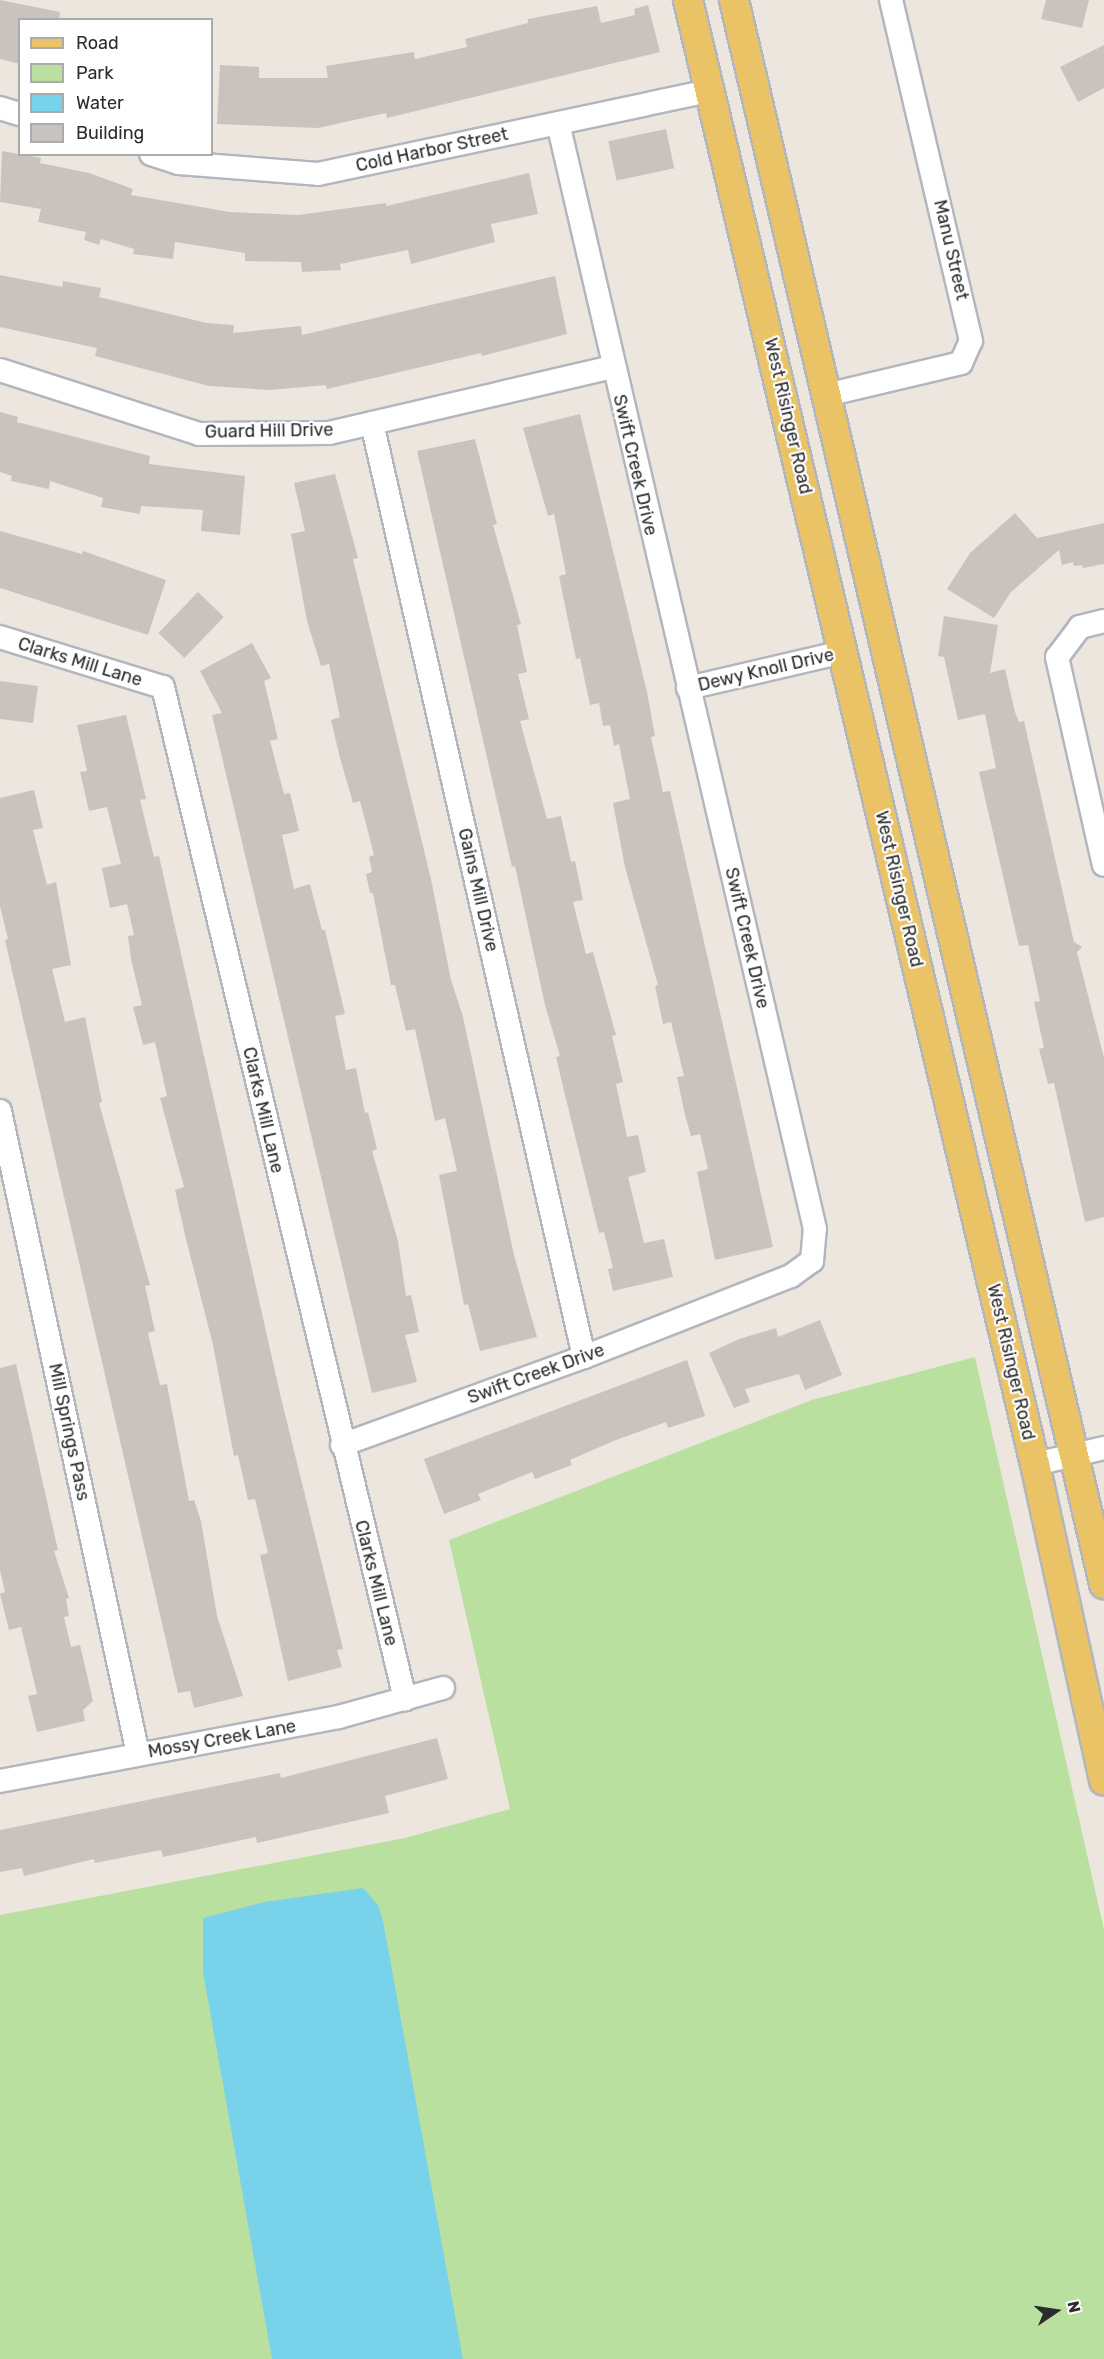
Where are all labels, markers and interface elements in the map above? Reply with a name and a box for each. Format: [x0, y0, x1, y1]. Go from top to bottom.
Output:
legend [18, 18, 213, 156]
text: Road [76, 32, 119, 54]
text: Park [76, 62, 113, 84]
text: Water [76, 92, 124, 114]
text: Building [76, 122, 144, 144]
street label: Cold Harbor Street [354, 123, 510, 177]
street label: Manu Street [929, 198, 973, 302]
street label: West Risinger Road [759, 336, 817, 496]
street label: Swift Creek Drive [608, 392, 662, 538]
street label: Guard Hill Drive [205, 419, 333, 443]
street label: Clarks Mill Lane [15, 633, 145, 691]
street label: Dewy Knoll Drive [696, 644, 836, 696]
street label: West Risinger Road [870, 809, 928, 969]
street label: Gains Mill Drive [453, 826, 503, 954]
street label: Swift Creek Drive [720, 865, 774, 1011]
street label: Clarks Mill Lane [238, 1045, 288, 1175]
street label: West Risinger Road [982, 1282, 1040, 1442]
street label: Swift Creek Drive [465, 1339, 607, 1409]
street label: Mill Springs Pass [44, 1361, 94, 1503]
street label: Clarks Mill Lane [350, 1518, 402, 1648]
street label: Mossy Creek Lane [146, 1715, 298, 1763]
north arrow [1026, 2281, 1086, 2341]
text: N [1063, 2299, 1085, 2315]

